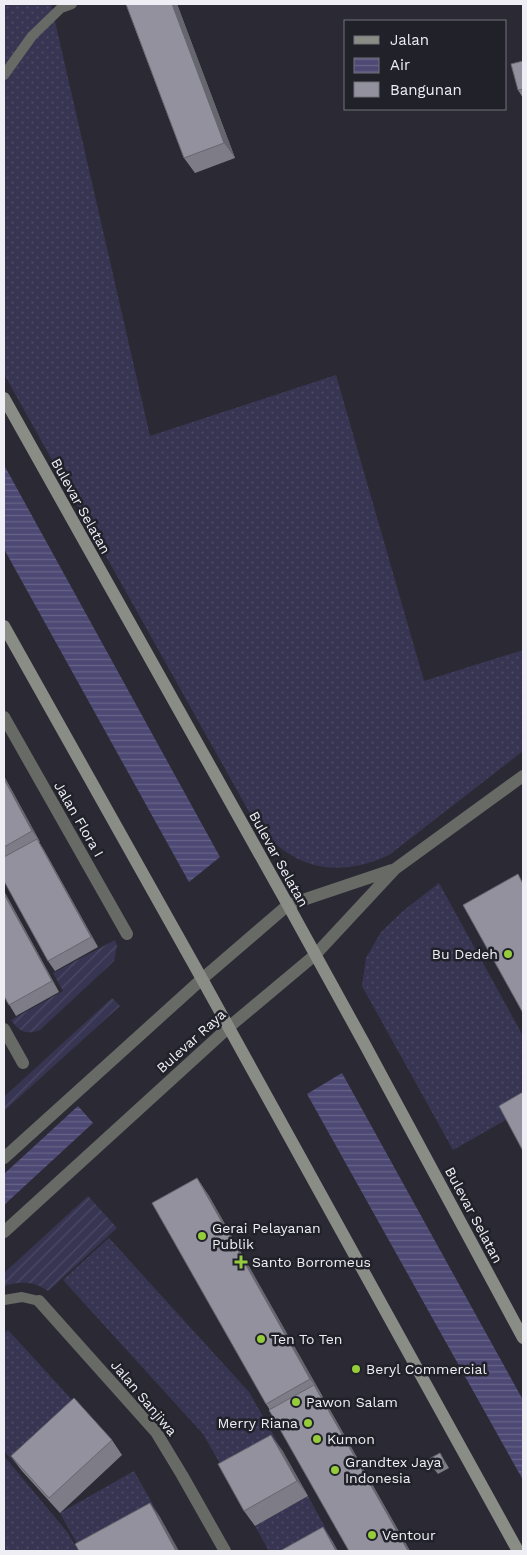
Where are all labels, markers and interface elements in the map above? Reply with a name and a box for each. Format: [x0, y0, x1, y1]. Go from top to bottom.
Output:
legend [344, 20, 507, 110]
text: Jalan [390, 31, 429, 49]
text: Air [390, 56, 410, 74]
text: Bangunan [390, 81, 462, 99]
street label: Bulevar Selatan [48, 456, 114, 556]
street label: Jalan Flora I [51, 778, 107, 860]
street label: Bulevar Selatan [246, 809, 312, 909]
place label: Bu Dedeh [432, 946, 498, 962]
marker: Bu Dedeh [502, 948, 514, 960]
street label: Bulevar Raya [153, 1006, 229, 1076]
street label: Bulevar Selatan [442, 1164, 506, 1266]
place label: Gerai Pelayanan Publik [212, 1220, 321, 1252]
marker: Gerai Pelayanan Publik [196, 1230, 208, 1242]
place label: Santo Borromeus [252, 1254, 371, 1270]
marker: Santo Borromeus [234, 1255, 248, 1269]
place label: Ten To Ten [271, 1331, 342, 1347]
marker: Ten To Ten [255, 1333, 267, 1345]
street label: Jalan Sanjiwa [108, 1357, 180, 1439]
place label: Beryl Commercial [366, 1361, 487, 1377]
marker: Beryl Commercial [350, 1363, 362, 1375]
place label: Pawon Salam [306, 1394, 398, 1410]
marker: Pawon Salam [290, 1396, 302, 1408]
place label: Merry Riana [218, 1415, 298, 1431]
marker: Merry Riana [302, 1417, 314, 1429]
place label: Kumon [327, 1431, 375, 1447]
marker: Kumon [311, 1433, 323, 1445]
place label: Grandtex Jaya Indonesia [345, 1454, 442, 1486]
marker: Grandtex Jaya Indonesia [329, 1464, 341, 1476]
place label: Ventour [382, 1527, 436, 1543]
marker: Ventour [366, 1529, 378, 1541]

